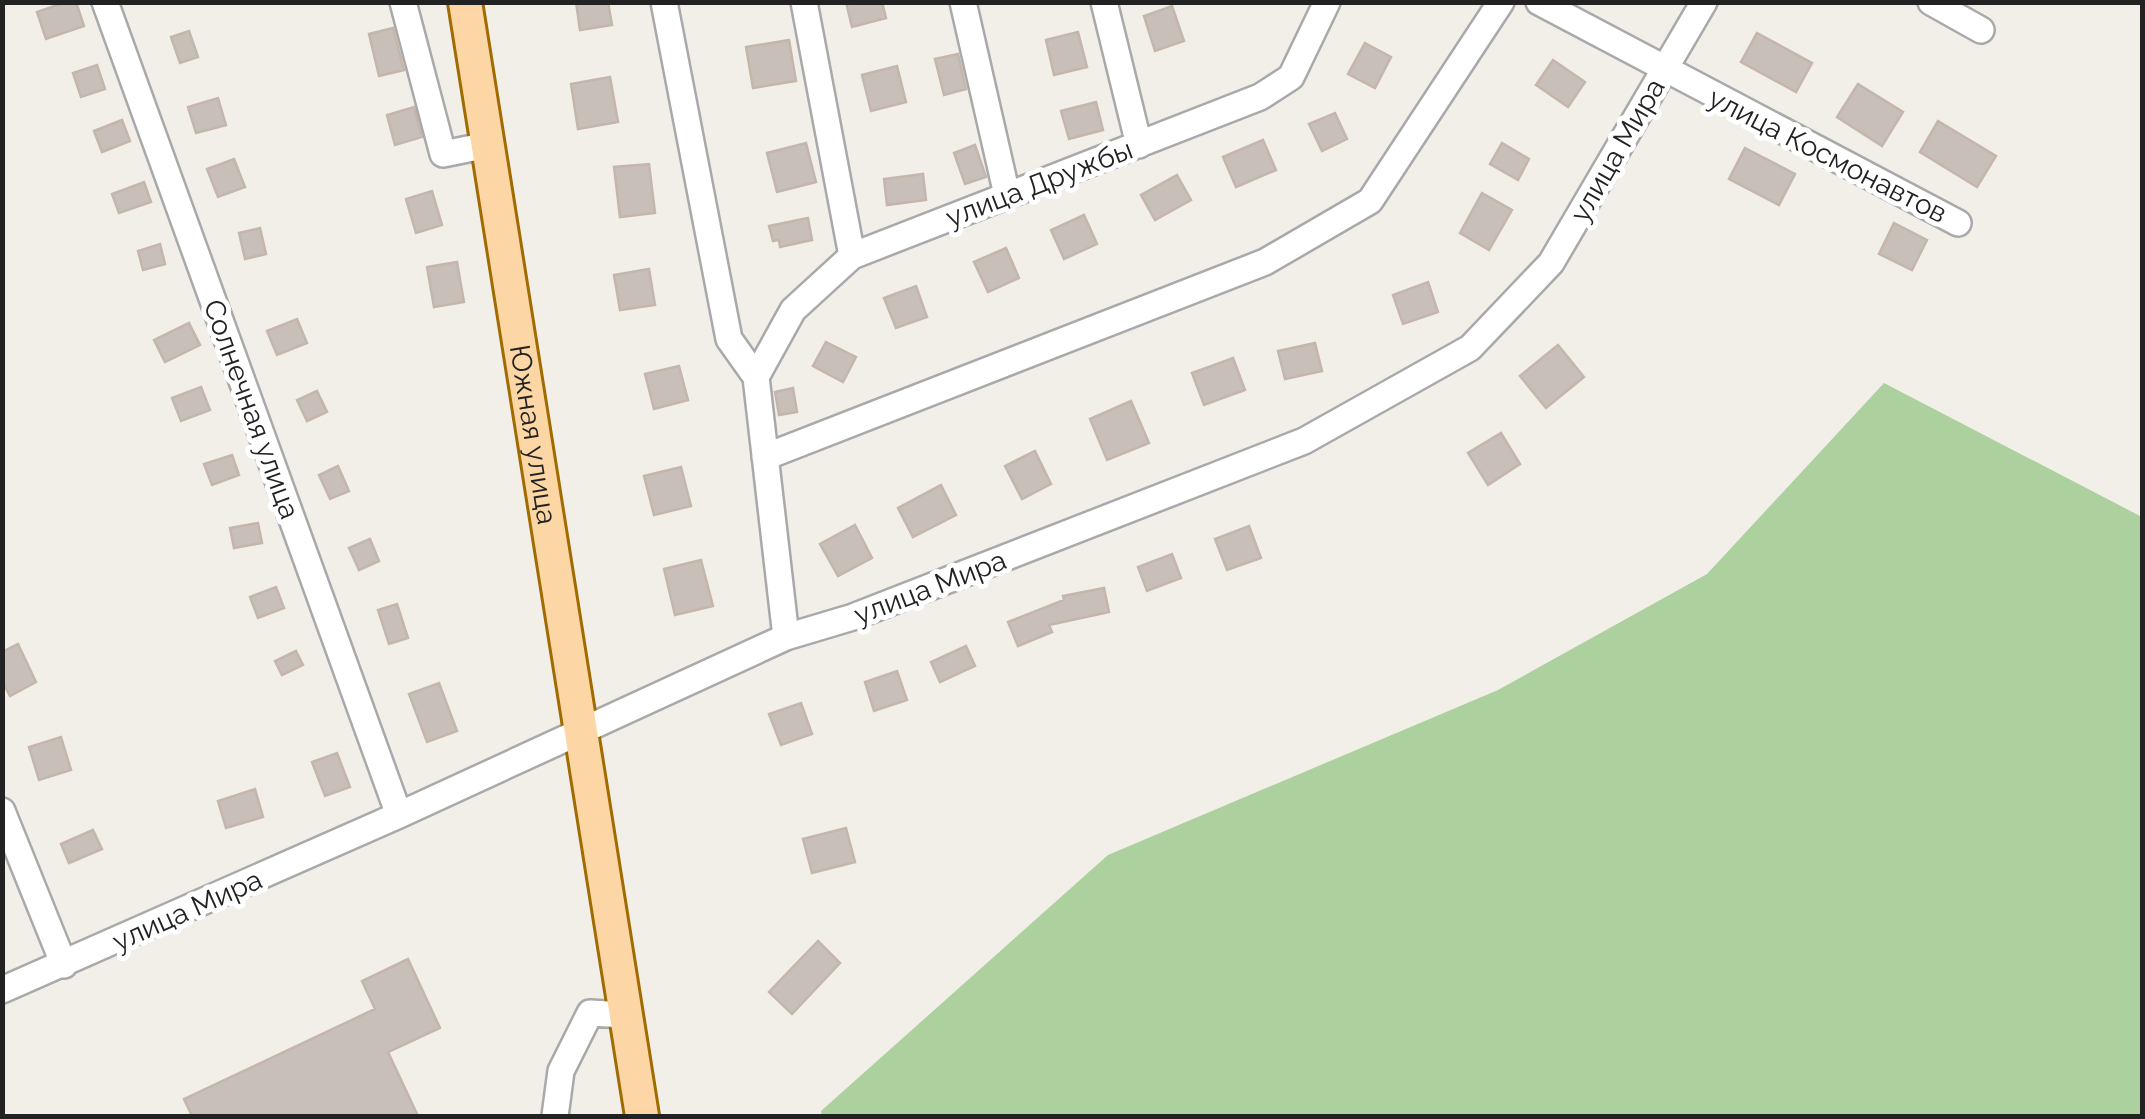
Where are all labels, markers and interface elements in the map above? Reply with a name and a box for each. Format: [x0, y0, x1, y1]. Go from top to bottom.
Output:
street label: улица Мира [1563, 73, 1672, 228]
street label: улица Космонавтов [1703, 81, 1952, 230]
street label: улица Дружбы [941, 133, 1137, 234]
street label: Солнечная улица [197, 295, 306, 523]
street label: Южная улица [503, 343, 564, 527]
street label: улица Мира [850, 543, 1011, 632]
street label: улица Мира [107, 863, 267, 958]

